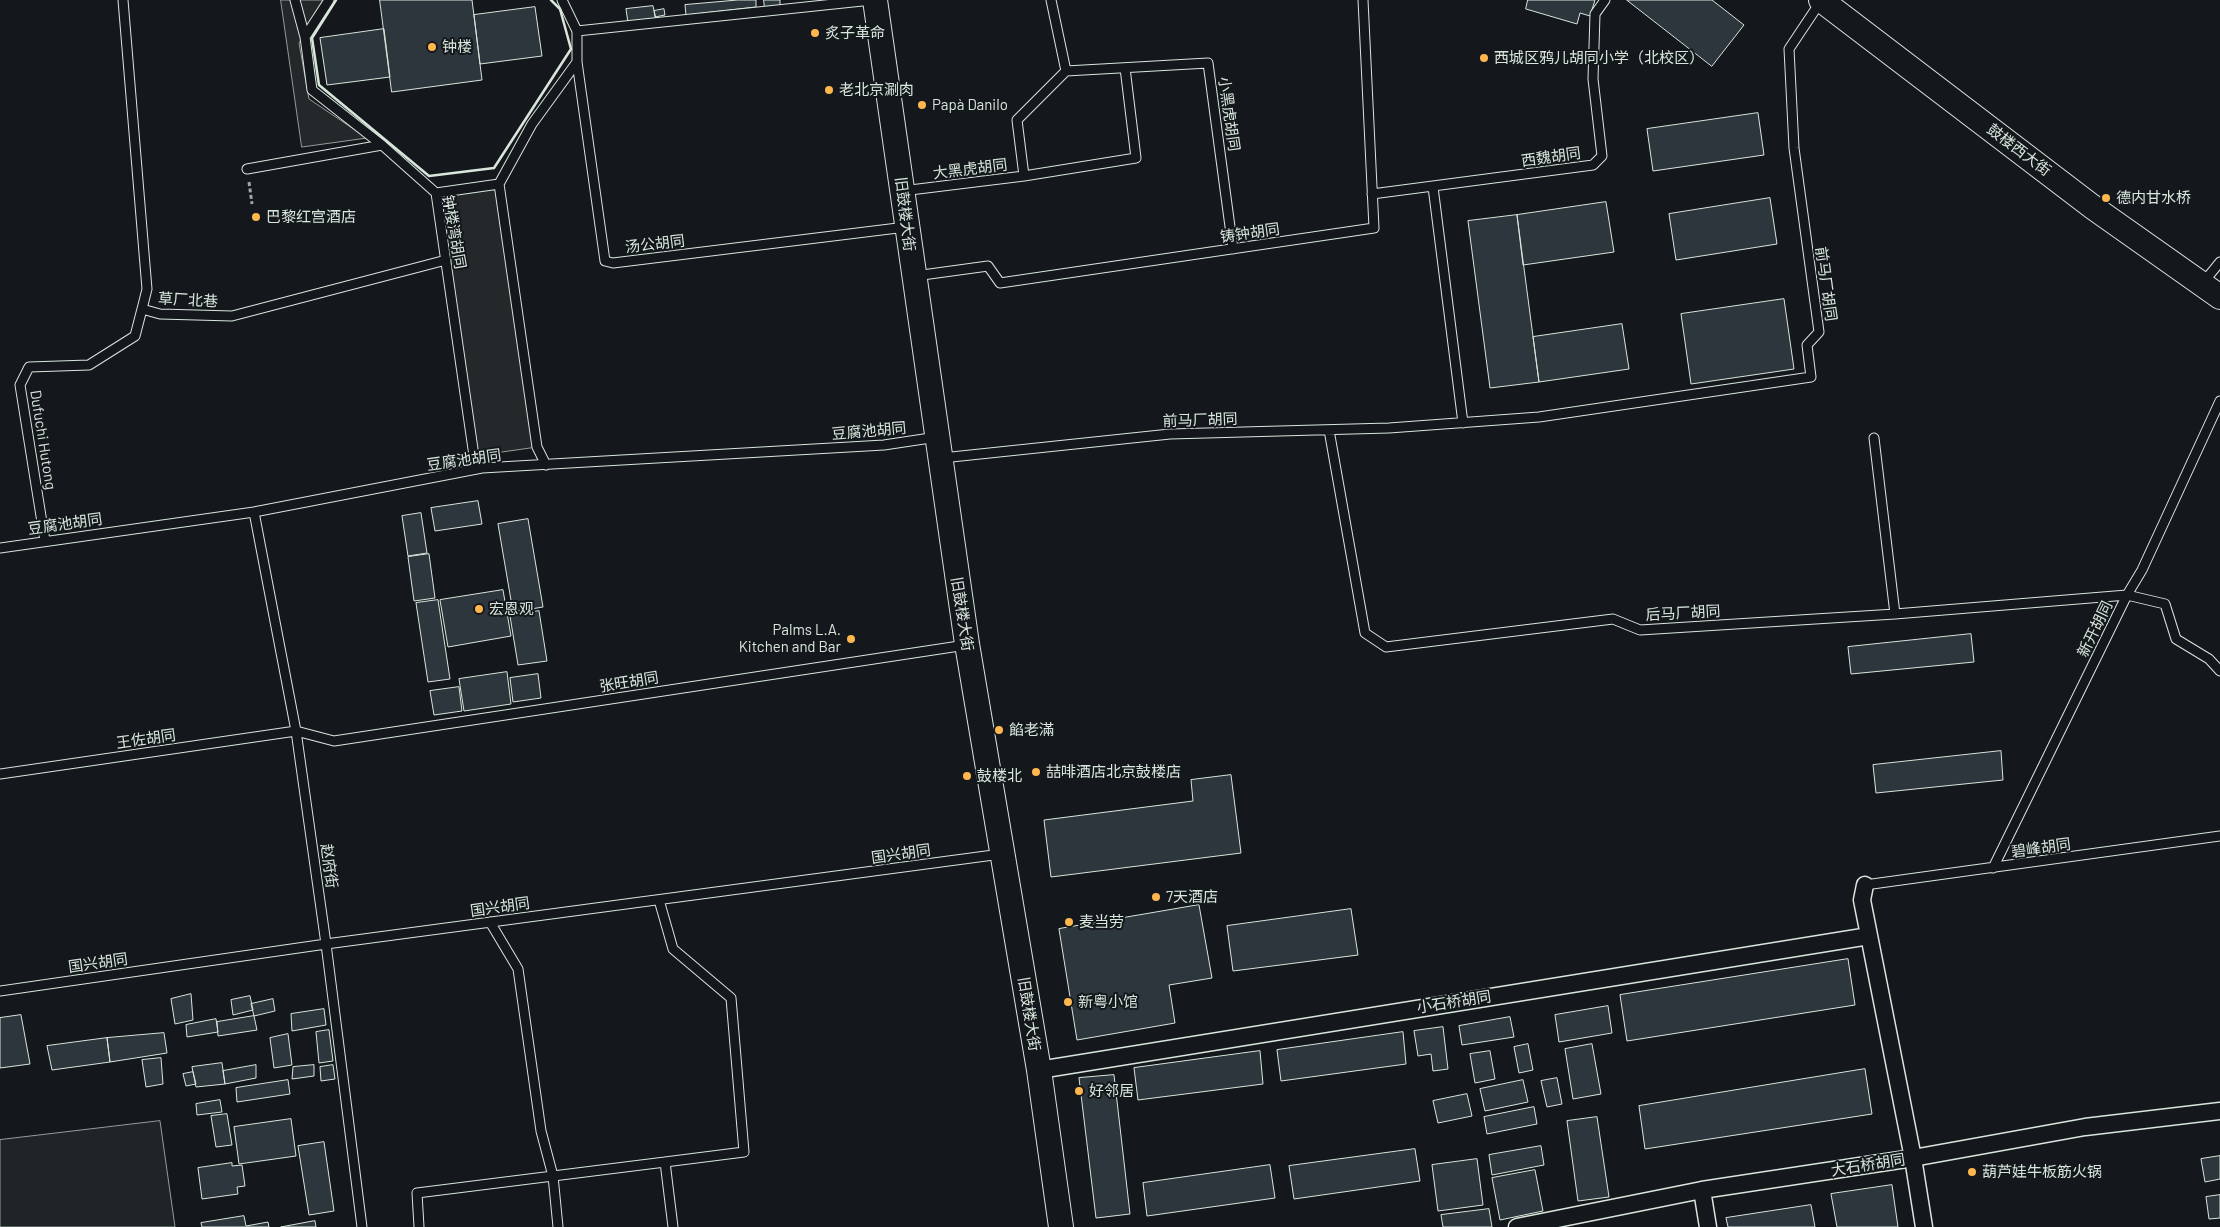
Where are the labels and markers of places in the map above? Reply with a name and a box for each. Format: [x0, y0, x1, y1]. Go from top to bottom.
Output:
place label: 炙子革命 [825, 24, 885, 42]
marker: 炙子革命 [809, 27, 821, 39]
place label: 钟楼 [442, 38, 472, 56]
marker: 钟楼 [426, 41, 438, 53]
place label: 西城区鸦儿胡同小学（北校区） [1494, 49, 1704, 67]
marker: 西城区鸦儿胡同小学（北校区） [1478, 52, 1490, 64]
place label: 老北京涮肉 [839, 81, 914, 99]
marker: 老北京涮肉 [823, 84, 835, 96]
place label: Papà Danilo [932, 96, 1008, 114]
marker: Papà Danilo [916, 99, 928, 111]
place label: 德内甘水桥 [2116, 189, 2191, 207]
marker: 德内甘水桥 [2100, 192, 2112, 204]
place label: 巴黎红宫酒店 [266, 208, 356, 226]
marker: 巴黎红宫酒店 [250, 211, 262, 223]
place label: 宏恩观 [489, 600, 534, 618]
marker: 宏恩观 [473, 603, 485, 615]
place label: Palms L.A. Kitchen and Bar [739, 621, 841, 656]
marker: Palms L.A. Kitchen and Bar [845, 633, 857, 645]
place label: 餡老滿 [1009, 721, 1054, 739]
marker: 餡老滿 [993, 724, 1005, 736]
place label: 喆啡酒店北京鼓楼店 [1046, 763, 1181, 781]
marker: 喆啡酒店北京鼓楼店 [1030, 766, 1042, 778]
place label: 鼓楼北 [977, 767, 1022, 785]
marker: 鼓楼北 [961, 770, 973, 782]
place label: 7天酒店 [1166, 888, 1218, 906]
marker: 7天酒店 [1150, 891, 1162, 903]
place label: 麦当劳 [1079, 913, 1124, 931]
marker: 麦当劳 [1063, 916, 1075, 928]
place label: 新粤小馆 [1078, 993, 1138, 1011]
marker: 新粤小馆 [1062, 996, 1074, 1008]
place label: 好邻居 [1089, 1082, 1134, 1100]
marker: 好邻居 [1073, 1085, 1085, 1097]
place label: 葫芦娃牛板筋火锅 [1982, 1163, 2102, 1181]
marker: 葫芦娃牛板筋火锅 [1966, 1166, 1978, 1178]

